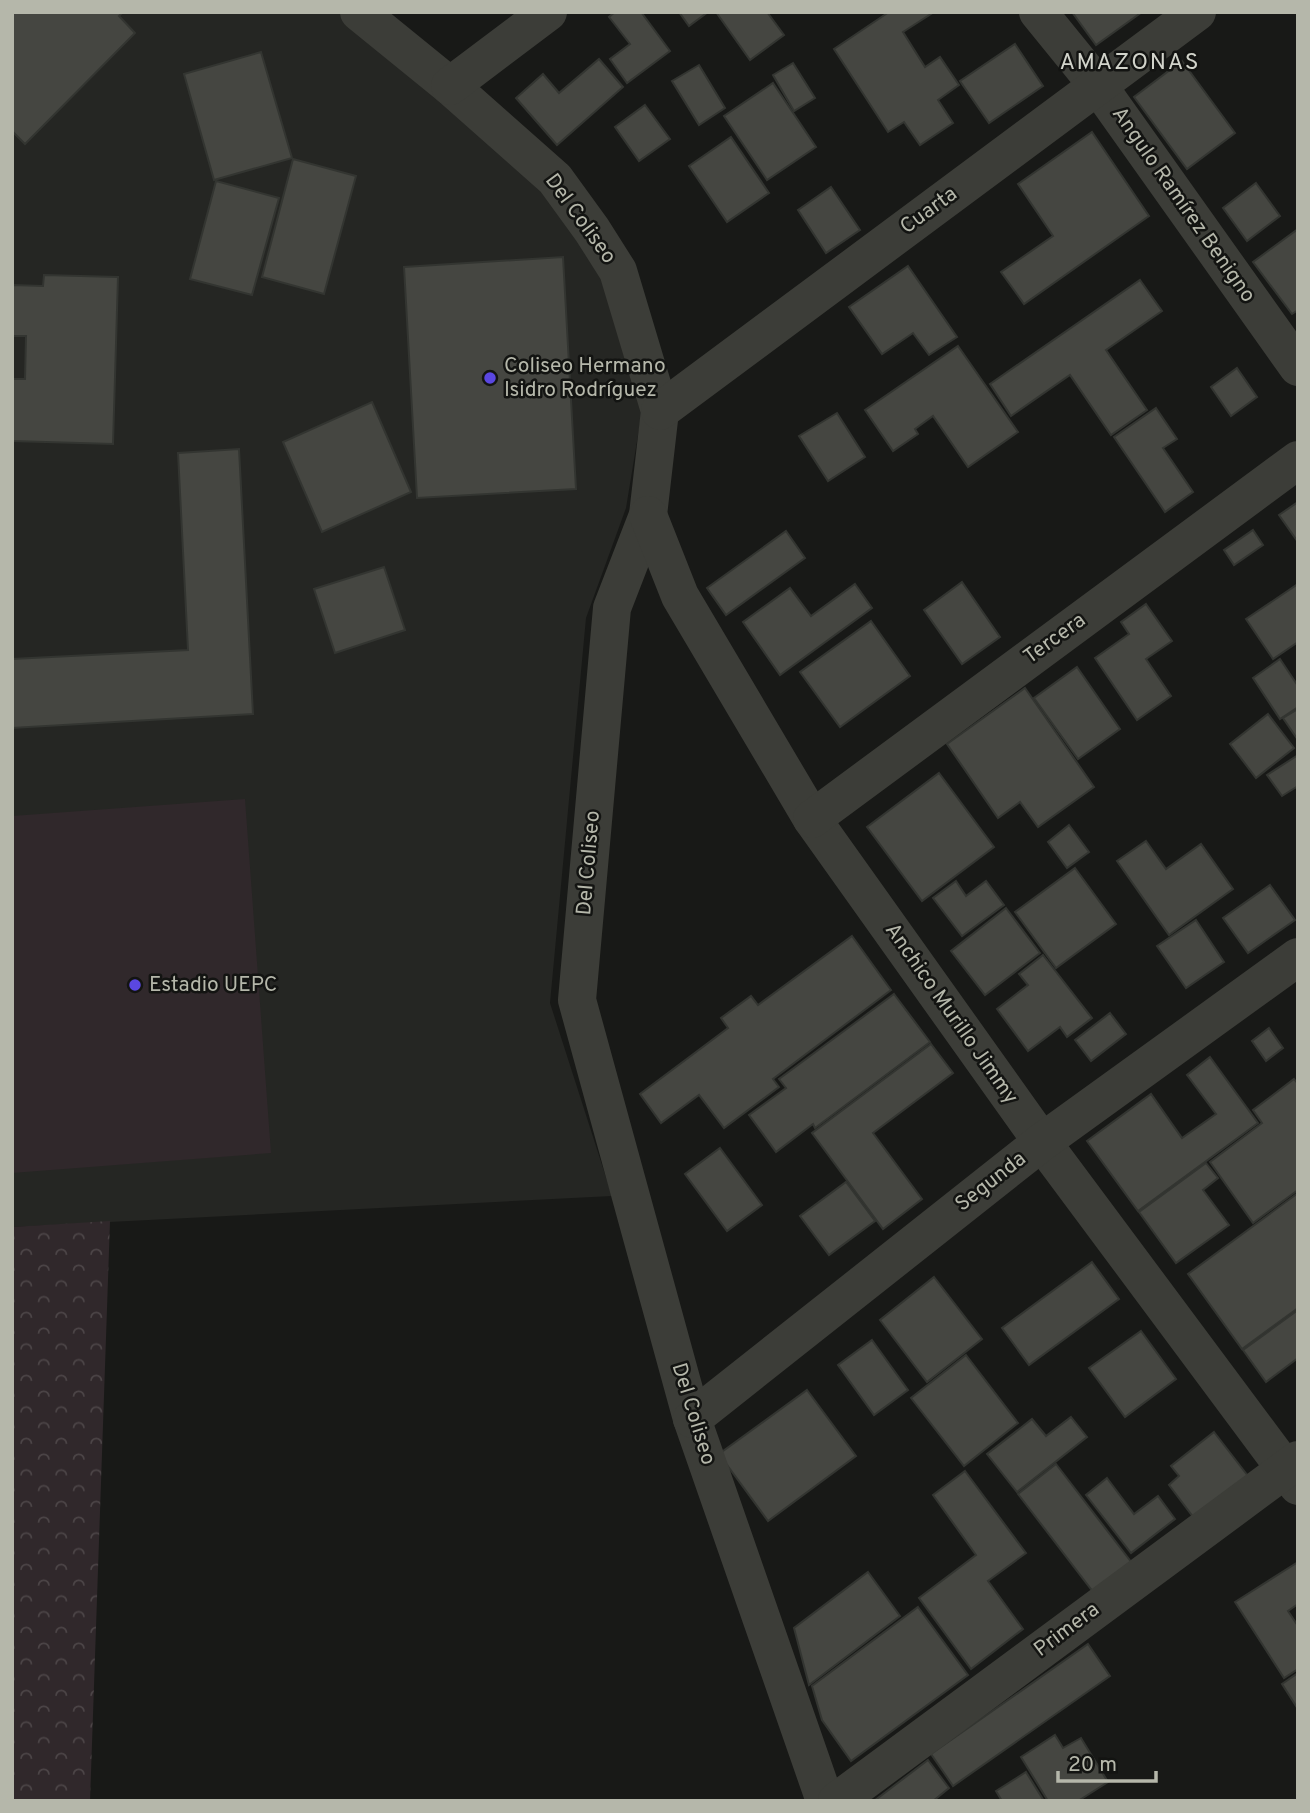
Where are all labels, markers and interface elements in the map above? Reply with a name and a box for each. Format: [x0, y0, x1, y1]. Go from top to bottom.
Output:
district label: AMAZONAS [1059, 49, 1201, 78]
street label: Angulo Ramírez Benigno [1105, 102, 1261, 308]
street label: Del Coliseo [538, 169, 622, 269]
street label: Cuarta [895, 181, 963, 241]
place label: Coliseo Hermano Isidro Rodríguez [504, 353, 666, 404]
marker: Coliseo Hermano Isidro Rodríguez [482, 370, 498, 386]
street label: Tercera [1019, 607, 1091, 671]
street label: Del Coliseo [571, 809, 607, 917]
street label: Anchico Murillo Jimmy [878, 918, 1024, 1110]
place label: Estadio UEPC [149, 972, 277, 999]
marker: Estadio UEPC [127, 977, 143, 993]
street label: Segunda [950, 1146, 1032, 1218]
street label: Del Coliseo [665, 1360, 721, 1468]
street label: Primera [1029, 1597, 1105, 1663]
scale bar [1058, 1740, 1156, 1784]
text: 20 m [1068, 1752, 1117, 1779]

